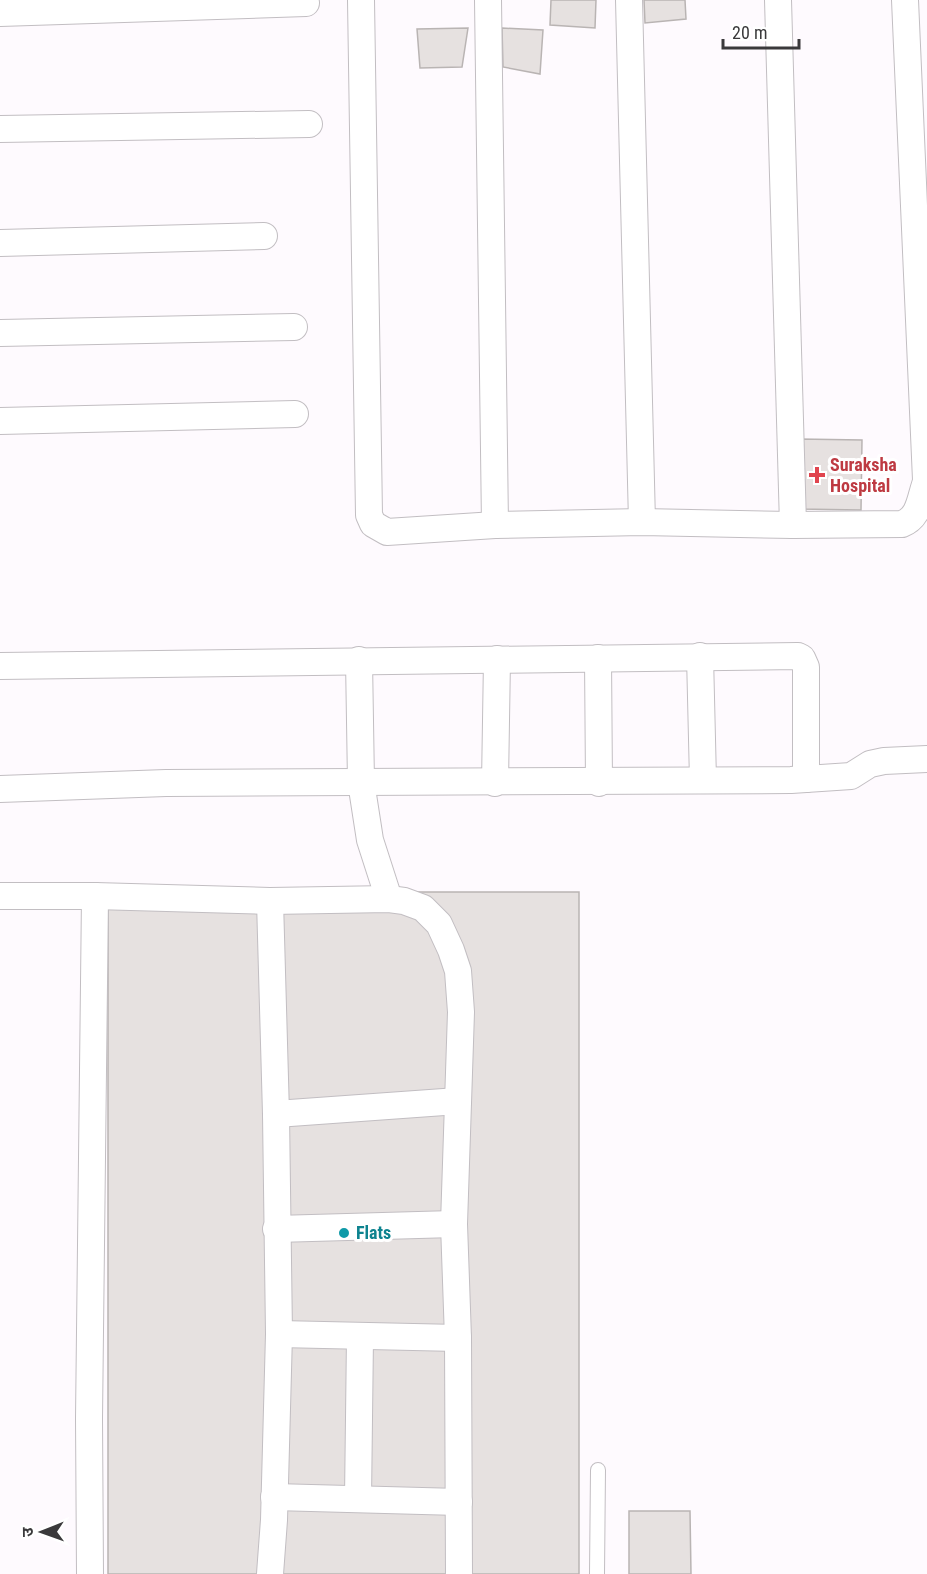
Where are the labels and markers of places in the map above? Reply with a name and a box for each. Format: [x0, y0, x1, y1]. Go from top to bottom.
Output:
place label: Suraksha Hospital [830, 454, 897, 496]
marker: Suraksha Hospital [808, 466, 826, 484]
place label: Flats [356, 1222, 391, 1243]
marker: Flats [337, 1226, 351, 1240]

